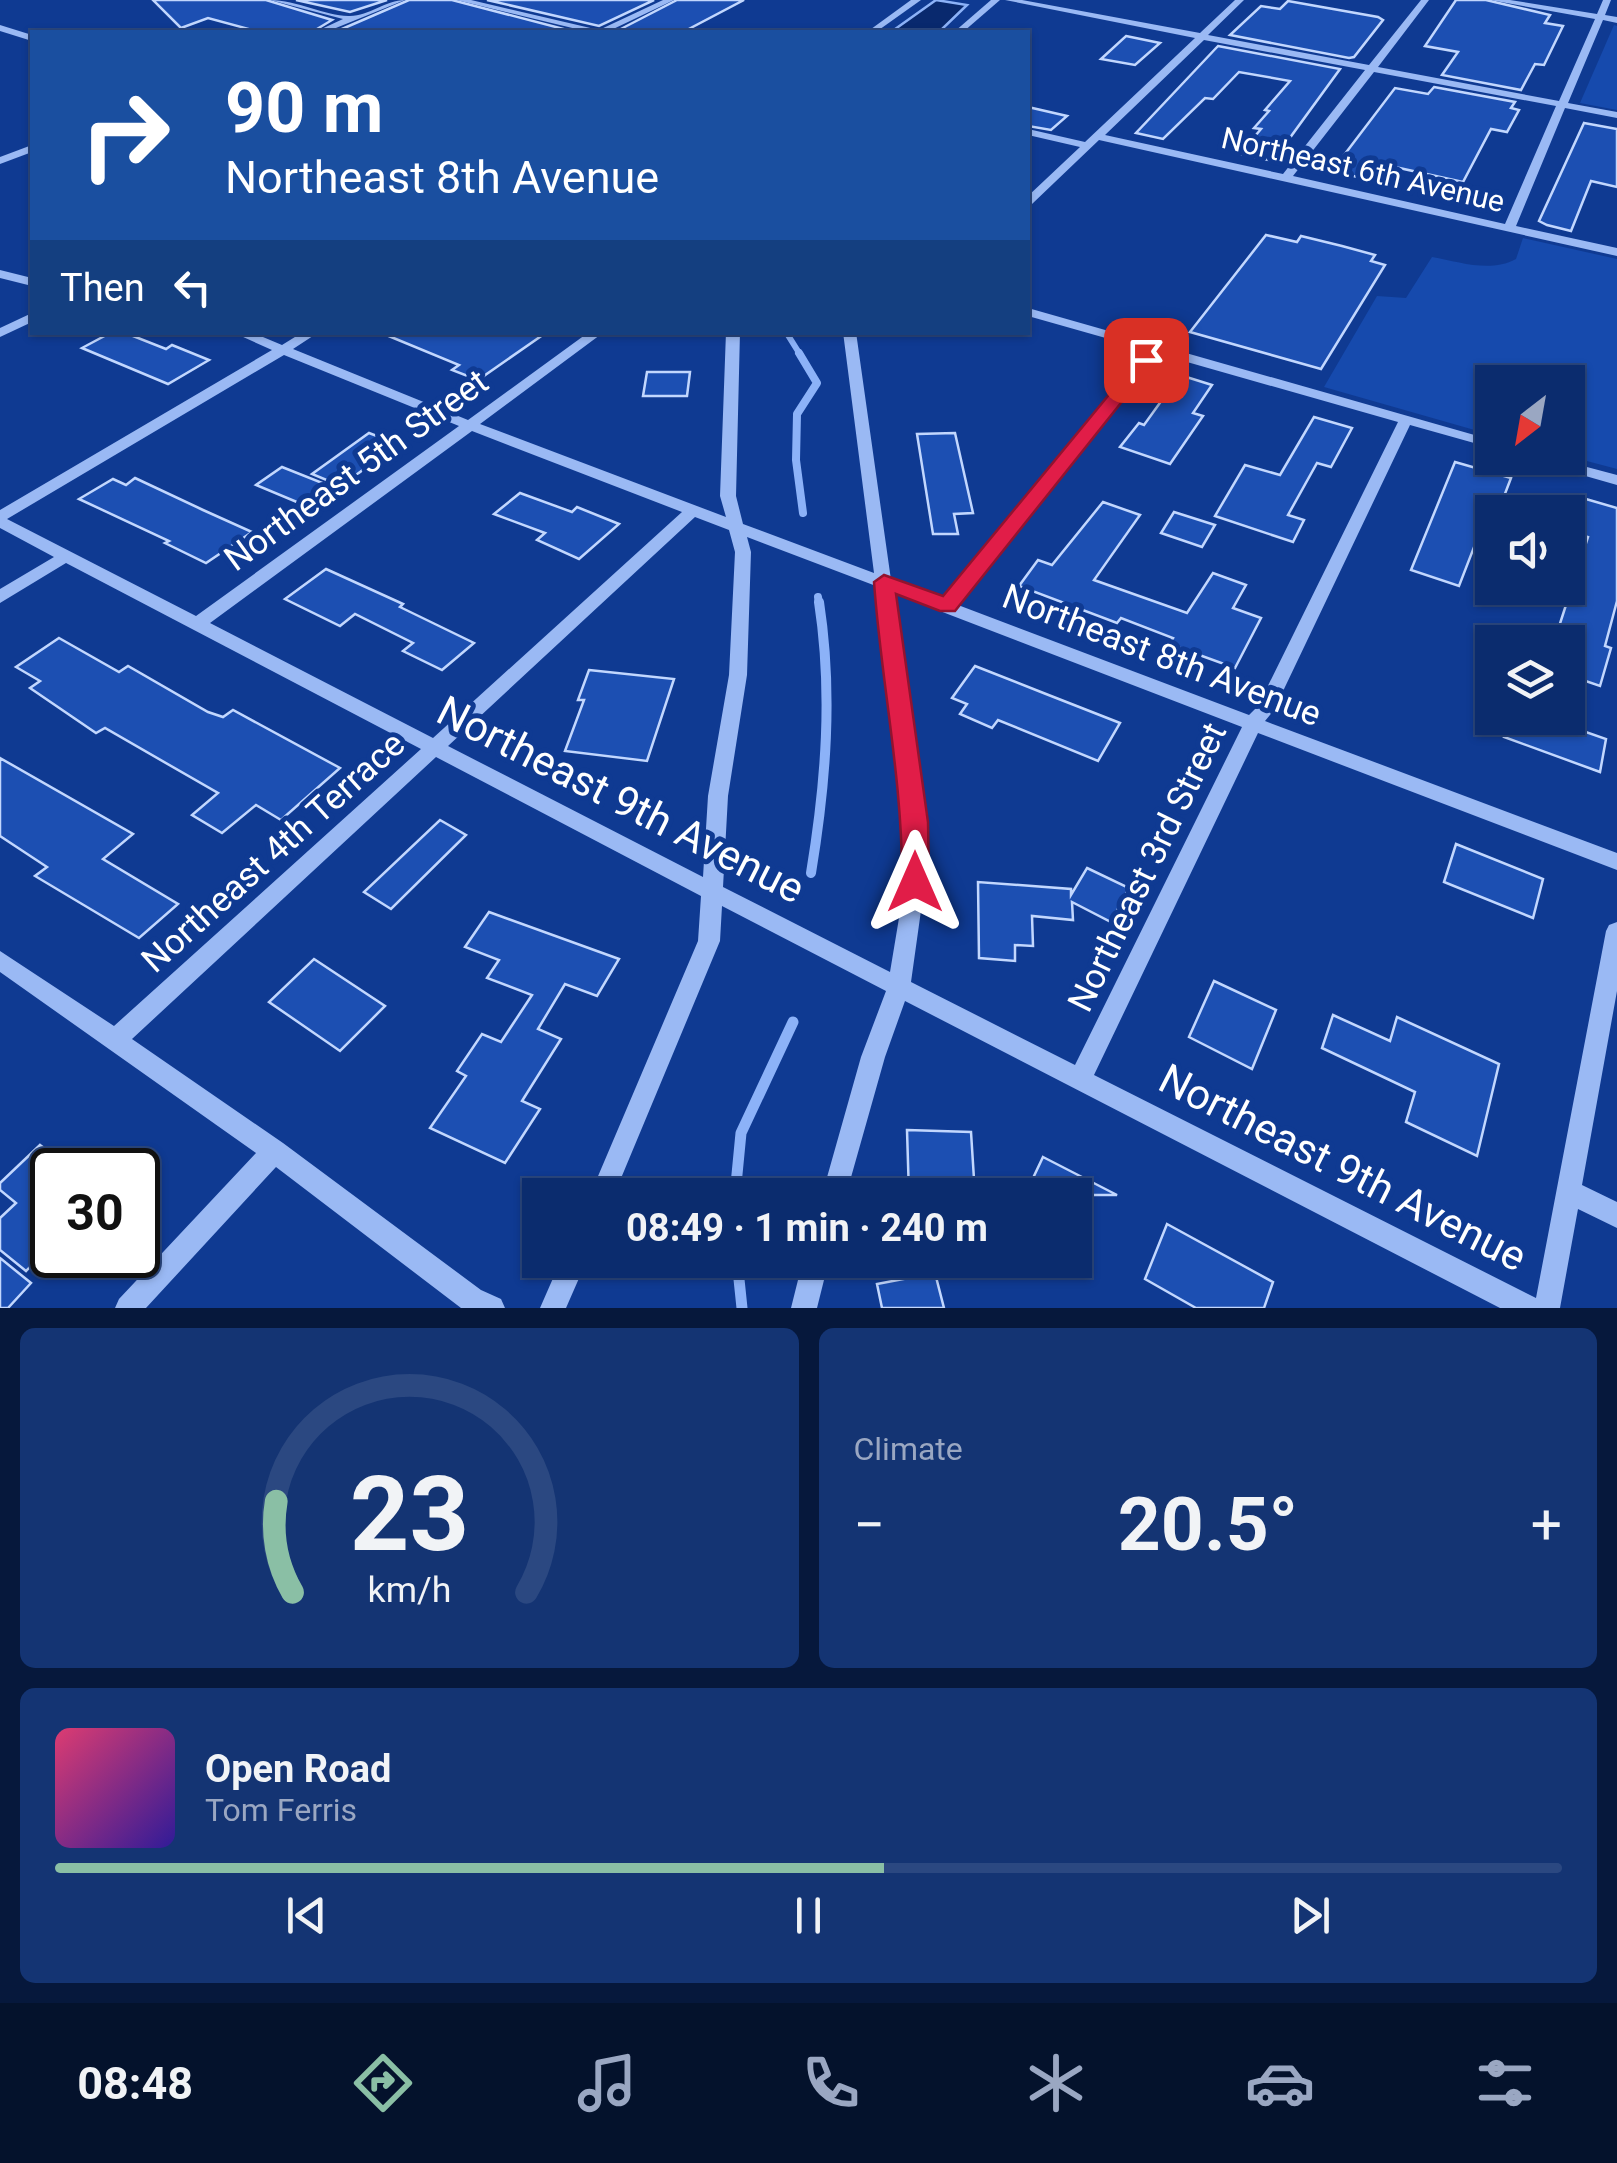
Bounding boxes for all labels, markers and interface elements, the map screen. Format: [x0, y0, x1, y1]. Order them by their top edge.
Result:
text: 90 m [225, 67, 383, 149]
icon: right [60, 70, 190, 200]
street label: Northeast 6th Avenue [1218, 120, 1508, 219]
text: Northeast 8th Avenue [225, 151, 659, 204]
icon: left [165, 260, 220, 315]
text: Then [60, 266, 145, 310]
pin [1104, 318, 1189, 403]
icon: arrive [1119, 333, 1174, 388]
street label: Northeast 5th Street [217, 361, 496, 580]
north arrow [1475, 365, 1585, 475]
map controls [1475, 365, 1585, 735]
button: sound [1475, 495, 1585, 605]
street label: Northeast 8th Avenue [997, 576, 1327, 735]
button: layers [1475, 625, 1585, 735]
street label: Northeast 9th Avenue [429, 686, 812, 913]
street label: Northeast 3rd Street [1060, 716, 1235, 1018]
street label: Northeast 4th Terrace [134, 724, 413, 981]
position arrow [863, 830, 967, 934]
street label: Northeast 9th Avenue [1151, 1054, 1534, 1281]
speed limit sign: 30 [30, 1148, 160, 1278]
text: 08:49 · 1 min · 240 m [626, 1206, 988, 1250]
text: Climate [854, 1430, 963, 1468]
text: 23 [350, 1454, 469, 1575]
text: 20.5° [1118, 1480, 1298, 1568]
text: − [854, 1493, 885, 1557]
text: + [1531, 1493, 1562, 1557]
text: km/h [367, 1569, 451, 1611]
text: Open Road [205, 1747, 391, 1791]
text: Tom Ferris [205, 1791, 357, 1829]
icon: previous [279, 1888, 334, 1943]
icon: pause [781, 1888, 836, 1943]
icon: next [1283, 1888, 1338, 1943]
icon: directions [348, 2048, 418, 2118]
icon: music [572, 2048, 642, 2118]
icon: phone [796, 2048, 866, 2118]
icon: climate [1021, 2048, 1091, 2118]
icon: car [1245, 2048, 1315, 2118]
icon: filters [1470, 2048, 1540, 2118]
text: 08:48 [77, 2057, 193, 2110]

